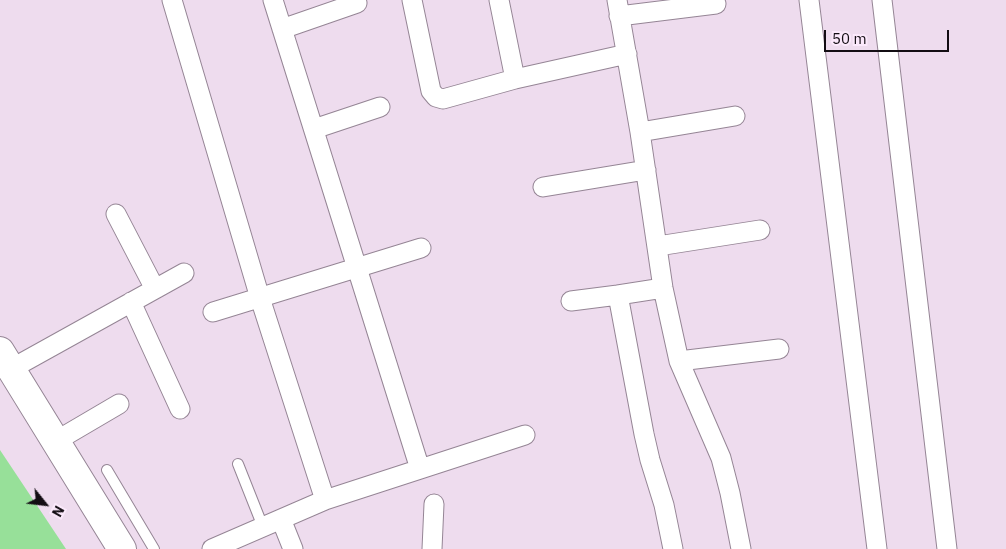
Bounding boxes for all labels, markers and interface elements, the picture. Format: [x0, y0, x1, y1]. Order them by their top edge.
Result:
scale bar [826, 20, 951, 52]
text: 50 m [832, 29, 867, 48]
north arrow [20, 479, 70, 529]
text: N [48, 502, 68, 520]

